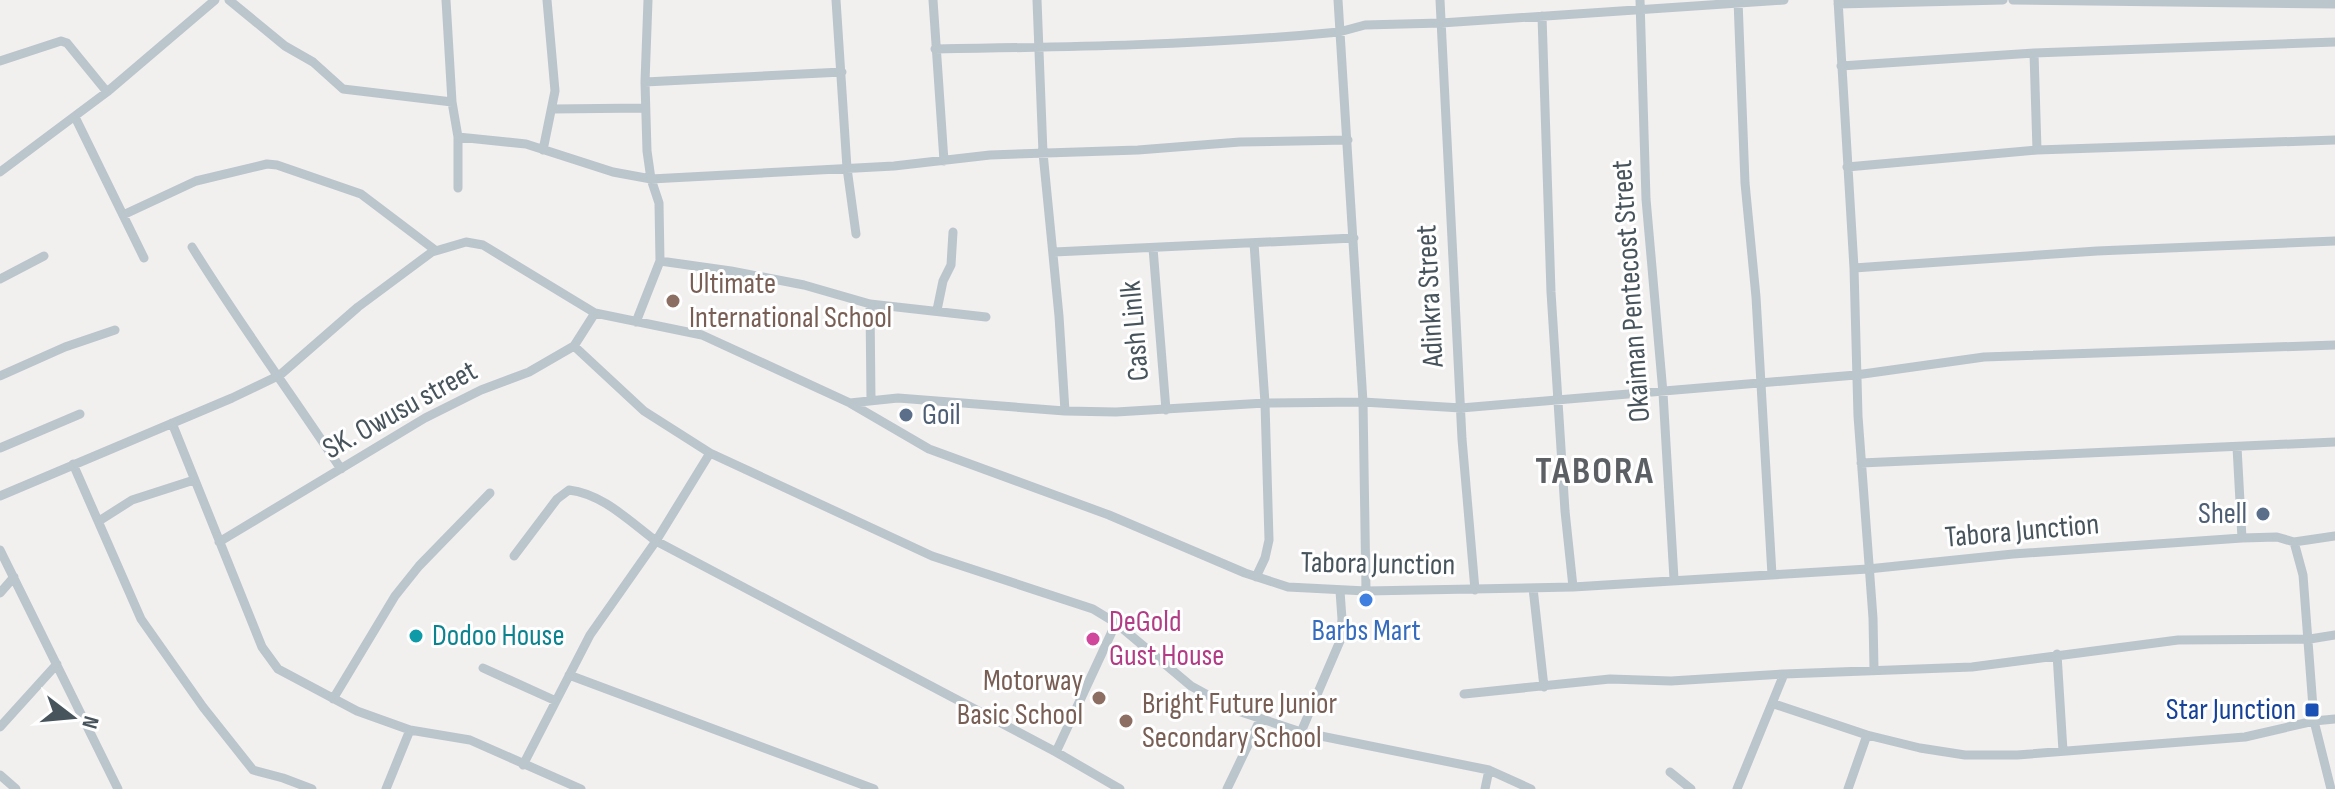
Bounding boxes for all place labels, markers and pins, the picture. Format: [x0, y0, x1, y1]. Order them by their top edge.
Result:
place label: Ultimate International School [689, 266, 892, 336]
marker: Ultimate International School [664, 292, 682, 310]
place label: Goil [922, 397, 961, 433]
marker: Goil [897, 406, 915, 424]
place label: Shell [2198, 496, 2247, 532]
marker: Shell [2254, 505, 2272, 523]
marker: Barbs Mart [1357, 591, 1375, 609]
place label: DeGold Gust House [1109, 604, 1224, 674]
place label: Barbs Mart [1311, 613, 1421, 649]
place label: Dodoo House [432, 618, 564, 654]
marker: Dodoo House [407, 627, 425, 645]
marker: DeGold Gust House [1084, 630, 1102, 648]
place label: Motorway Basic School [957, 663, 1083, 733]
place label: Bright Future Junior Secondary School [1142, 686, 1338, 756]
marker: Motorway Basic School [1090, 689, 1108, 707]
place label: Star Junction [2166, 692, 2296, 728]
marker: Star Junction [2303, 701, 2321, 719]
marker: Bright Future Junior Secondary School [1117, 712, 1135, 730]

